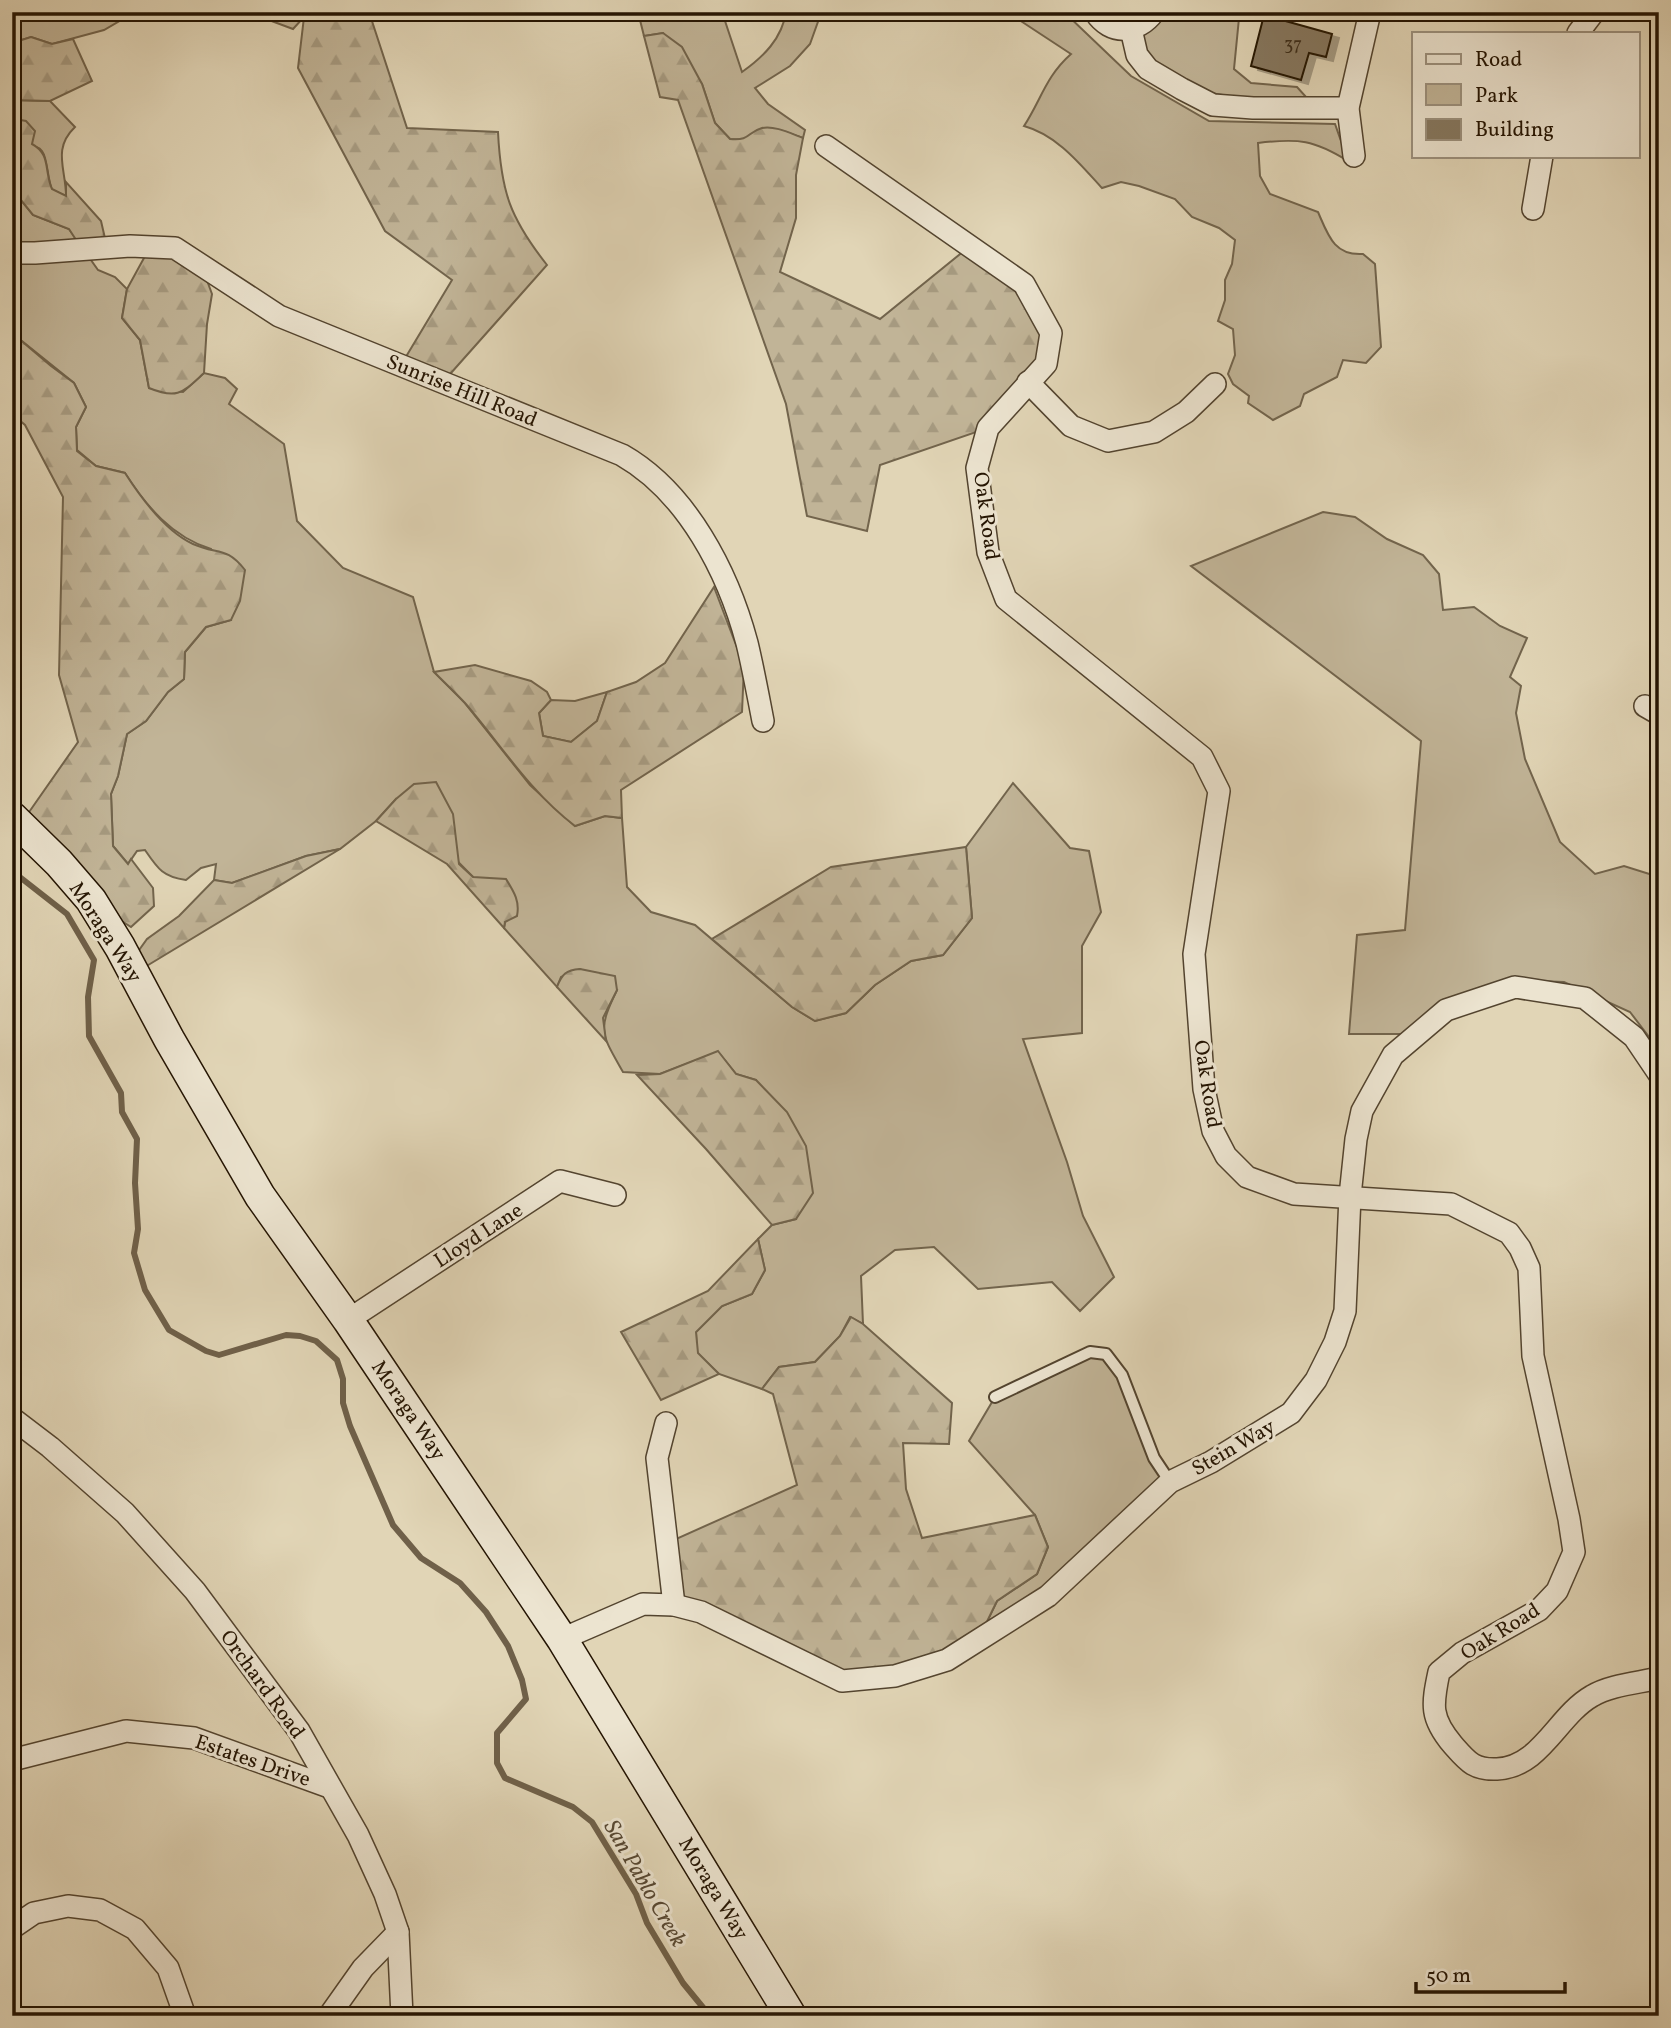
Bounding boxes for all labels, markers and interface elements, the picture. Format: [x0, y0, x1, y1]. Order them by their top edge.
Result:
legend [1412, 32, 1640, 158]
house number: 37 [1284, 33, 1302, 58]
text: Road [1475, 46, 1522, 75]
text: Park [1475, 82, 1518, 111]
text: Building [1475, 116, 1554, 145]
street label: Sunrise Hill Road [382, 348, 541, 435]
street label: Oak Road [965, 470, 1006, 562]
street label: Moraga Way [61, 877, 149, 990]
street label: Oak Road [1185, 1038, 1228, 1130]
street label: Lloyd Lane [429, 1197, 529, 1276]
street label: Moraga Way [364, 1355, 452, 1467]
street label: Stein Way [1187, 1412, 1281, 1484]
street label: Oak Road [1455, 1596, 1546, 1668]
street label: Orchard Road [212, 1624, 311, 1745]
street label: Estates Drive [191, 1728, 314, 1795]
water label: San Pablo Creek [595, 1815, 694, 1954]
street label: Moraga Way [671, 1832, 755, 1946]
scale bar [1416, 1951, 1564, 1995]
text: 50 m [1426, 1962, 1471, 1991]

